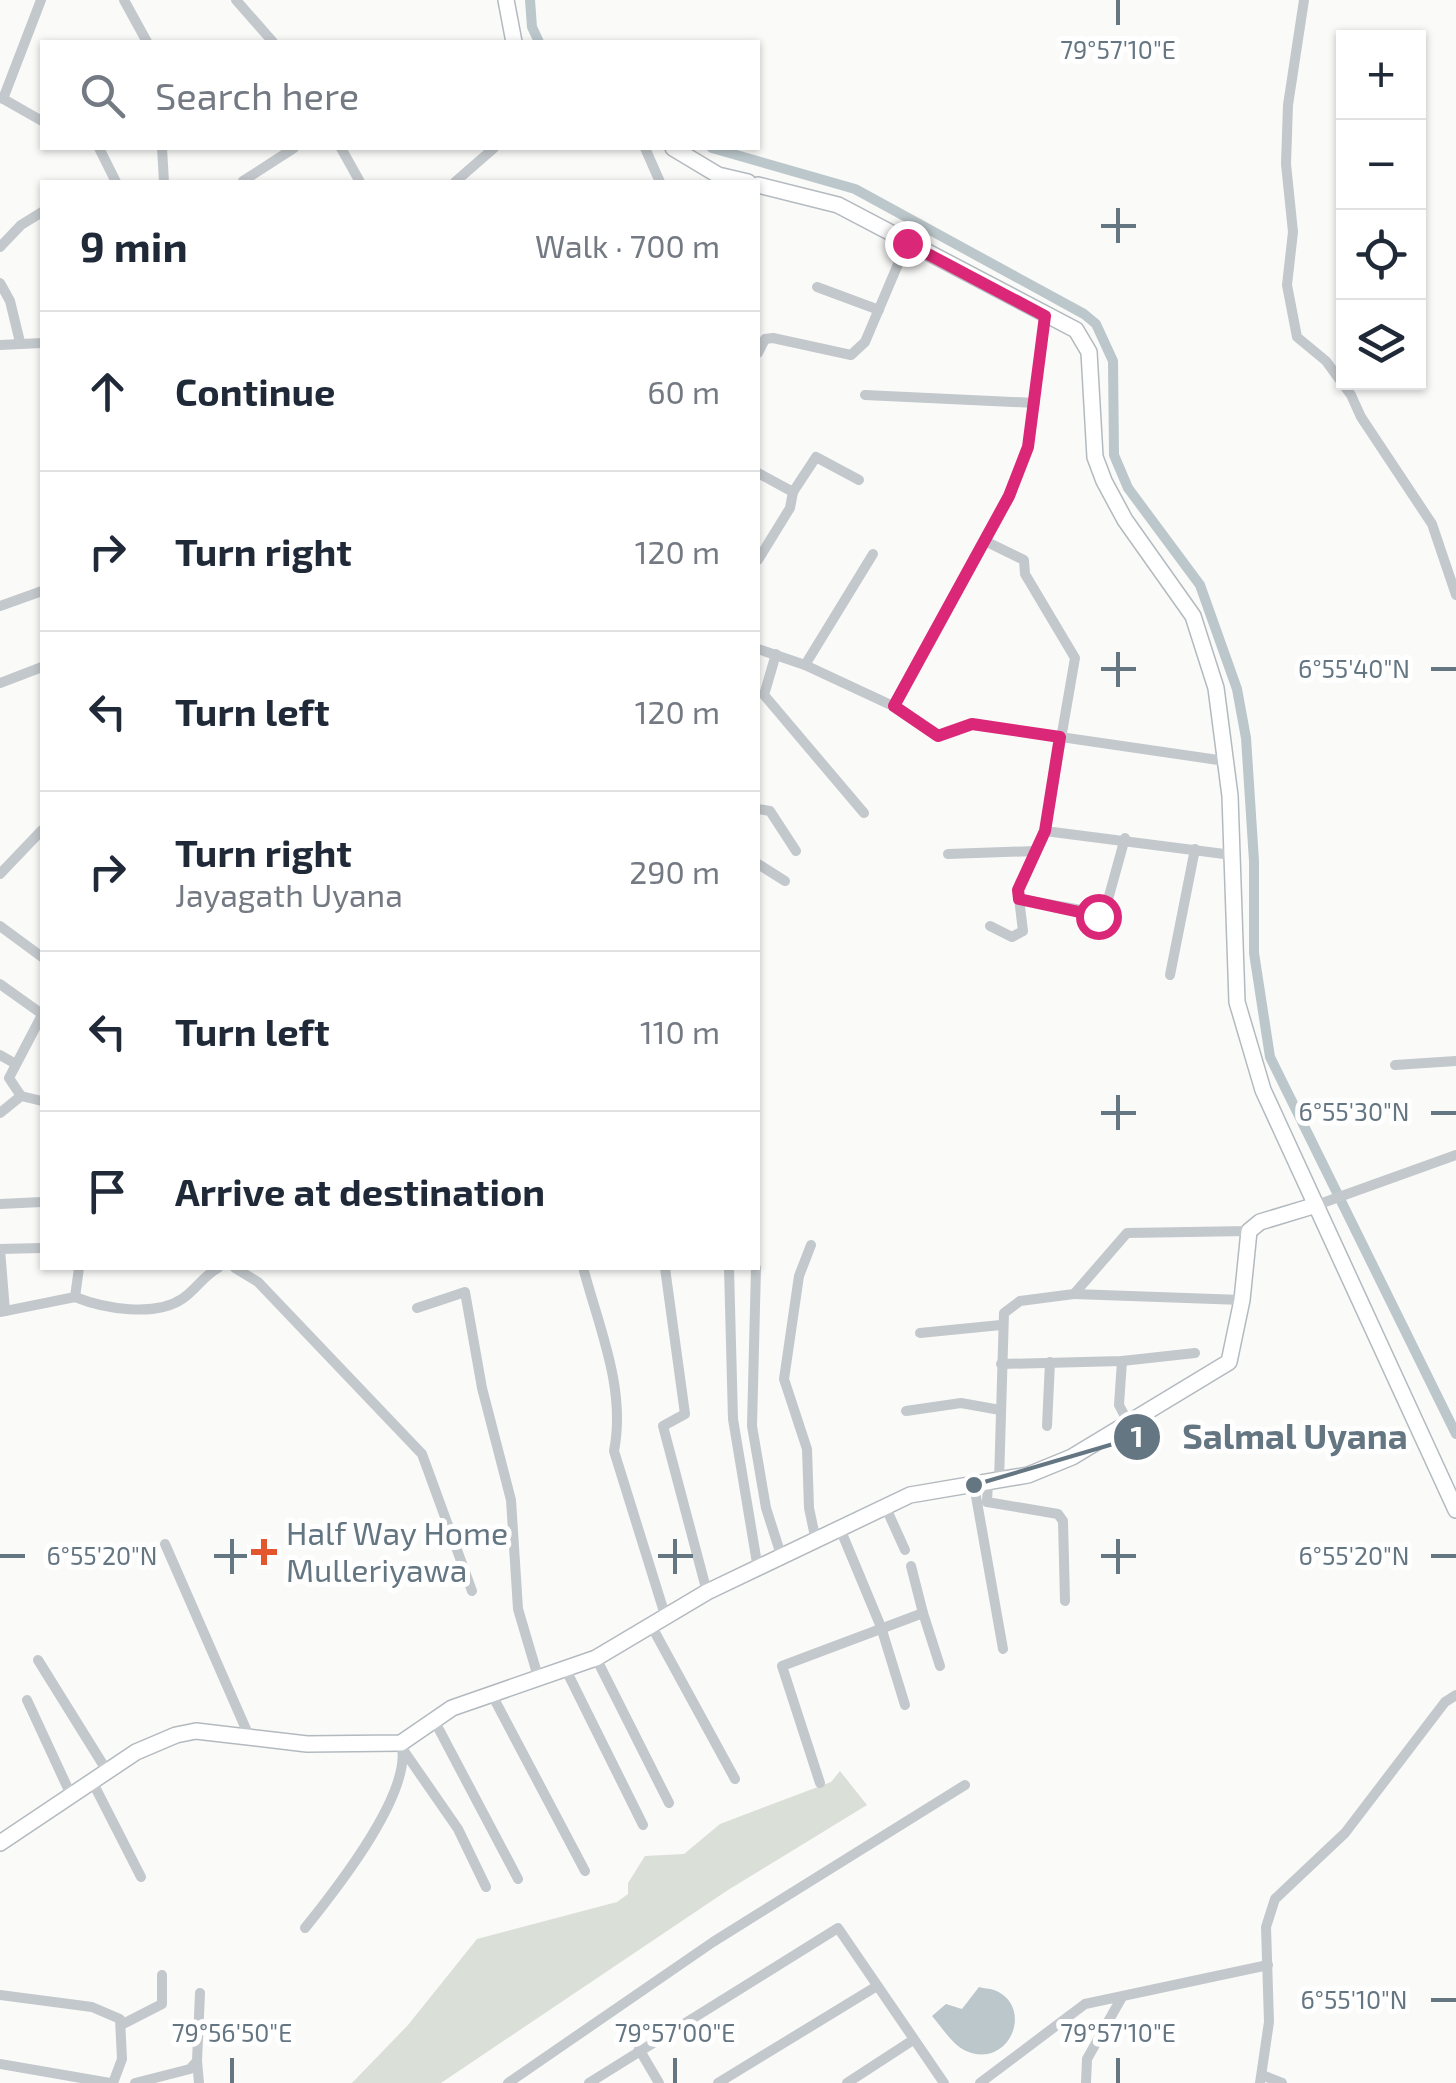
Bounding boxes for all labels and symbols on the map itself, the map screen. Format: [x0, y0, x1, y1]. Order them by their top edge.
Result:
text: 79°57'10"E [1060, 34, 1176, 64]
route end [885, 221, 931, 267]
text: 6°55'40"N [1298, 653, 1410, 683]
route start [1076, 894, 1122, 940]
text: 6°55'30"N [1299, 1096, 1409, 1126]
callout: Salmal Uyana [1112, 1404, 1428, 1469]
text: Salmal Uyana [1182, 1414, 1408, 1457]
text: 1 [1131, 1417, 1143, 1453]
place label: Half Way Home Mulleriyawa [286, 1513, 508, 1588]
marker: Half Way Home Mulleriyawa [251, 1539, 277, 1565]
text: 6°55'20"N [47, 1540, 157, 1570]
text: 6°55'20"N [1299, 1540, 1409, 1570]
text: 6°55'10"N [1301, 1984, 1407, 2014]
text: 79°56'50"E [172, 2017, 292, 2047]
text: 79°57'00"E [615, 2017, 735, 2047]
text: 79°57'10"E [1060, 2017, 1176, 2047]

